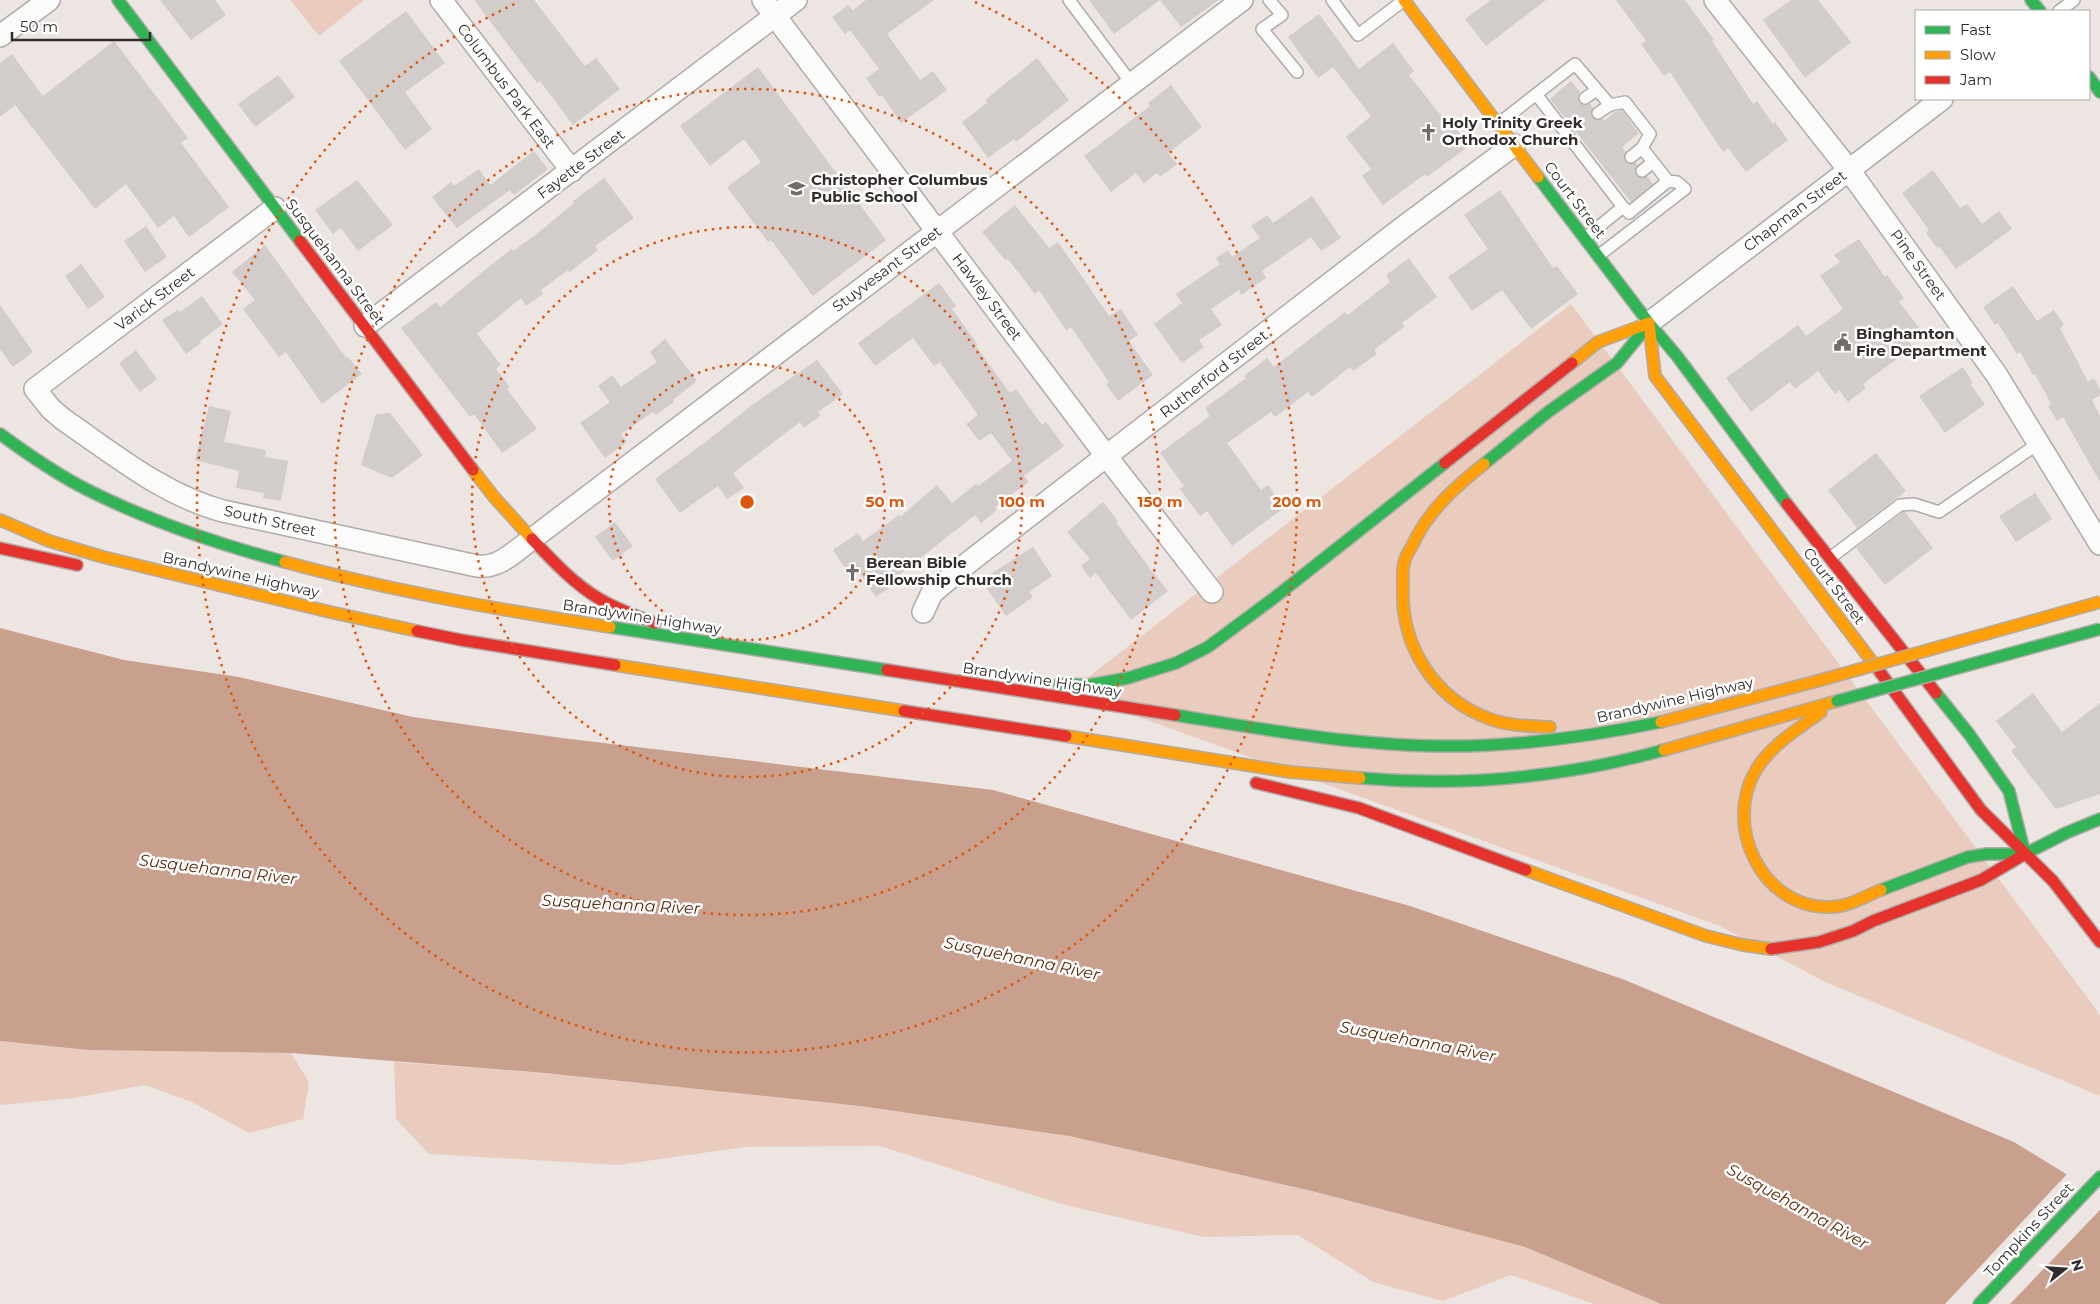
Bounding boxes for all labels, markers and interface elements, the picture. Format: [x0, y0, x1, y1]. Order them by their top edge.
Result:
scale bar [12, 10, 150, 42]
legend [1915, 10, 2090, 100]
text: 50 m [20, 17, 58, 36]
street label: Columbus Park East [453, 19, 560, 152]
text: Fast [1960, 20, 1991, 39]
text: Slow [1960, 45, 1996, 64]
text: Jam [1959, 70, 1992, 89]
place label: Holy Trinity Greek Orthodox Church [1442, 113, 1583, 149]
church icon: Holy Trinity Greek Orthodox Church [1418, 122, 1438, 142]
street label: Fayette Street [533, 124, 628, 203]
street label: Court Street [1540, 157, 1610, 242]
street label: Chapman Street [1739, 166, 1850, 255]
place label: Christopher Columbus Public School [811, 170, 988, 206]
school or university icon: Christopher Columbus Public School [787, 179, 807, 199]
street label: Susquehanna Street [282, 195, 389, 329]
street label: Stuyvesant Street [828, 221, 945, 316]
street label: Pine Street [1886, 225, 1951, 304]
street label: Hawley Street [948, 249, 1026, 344]
street label: Varick Street [111, 262, 198, 335]
place label: Binghamton Fire Department [1856, 324, 1987, 360]
street label: Rutherford Street [1156, 326, 1272, 422]
public building icon: Binghamton Fire Department [1832, 333, 1852, 353]
text: 50 m [865, 492, 905, 511]
text: 100 m [999, 492, 1045, 511]
text: 150 m [1138, 492, 1182, 511]
text: 200 m [1272, 492, 1322, 511]
centre of rings [738, 493, 756, 511]
street label: South Street [222, 501, 318, 540]
street label: Court Street [1799, 543, 1869, 628]
street label: Brandywine Highway [161, 547, 322, 602]
place label: Berean Bible Fellowship Church [866, 553, 1012, 589]
church icon: Berean Bible Fellowship Church [842, 562, 862, 582]
street label: Brandywine Highway [561, 595, 724, 639]
street label: Brandywine Highway [961, 658, 1124, 702]
street label: Brandywine Highway [1595, 672, 1756, 727]
water label: Susquehanna River [138, 850, 298, 889]
water label: Susquehanna River [541, 891, 701, 918]
water label: Susquehanna River [942, 933, 1102, 984]
water label: Susquehanna River [1338, 1017, 1498, 1066]
water label: Susquehanna River [1724, 1160, 1872, 1253]
street label: Tompkins Street [1980, 1178, 2078, 1281]
north arrow [2040, 1244, 2090, 1294]
text: N [2067, 1257, 2088, 1273]

